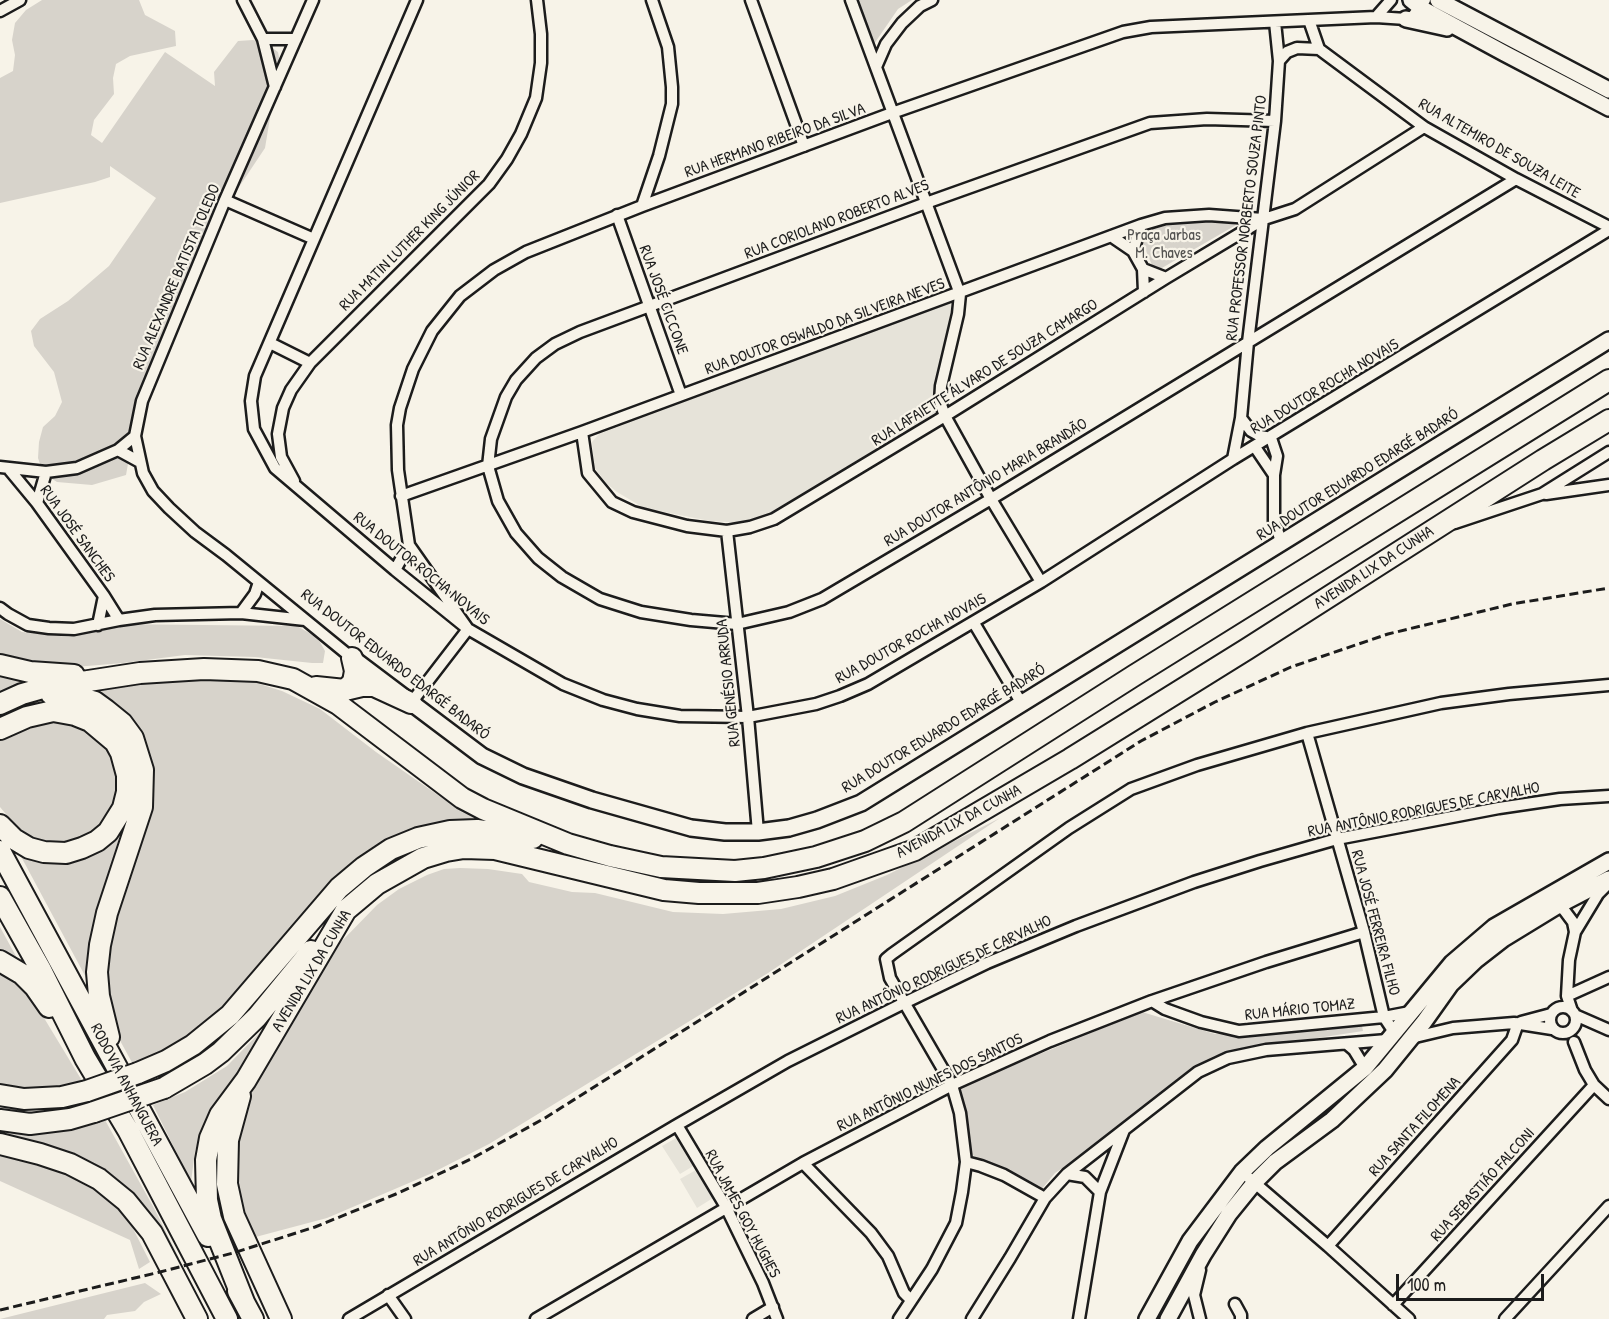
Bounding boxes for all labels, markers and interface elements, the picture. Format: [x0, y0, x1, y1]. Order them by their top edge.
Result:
street label: RUA PROFESSOR NORBERTO SOUZA PINTO [1222, 94, 1272, 342]
street label: RUA ALTEMIRO DE SOUZA LEITE [1415, 95, 1583, 203]
street label: RUA HERMANO RIBEIRO DA SILVA [682, 99, 868, 183]
street label: RUA MATIN LUTHER KING JÚNIOR [336, 167, 484, 315]
street label: RUA CORIOLANO ROBERTO ALVES [742, 176, 932, 264]
street label: RUA ALEXANDRE BATISTA TOLEDO [129, 182, 225, 372]
park label: Praça Jarbas M. Chaves [1127, 226, 1201, 264]
street label: RUA JOSÉ CICCONE [634, 243, 692, 357]
street label: RUA DOUTOR OSWALDO DA SILVEIRA NEVES [702, 275, 948, 379]
street label: RUA LAFAIETTE ÁLVARO DE SOUZA CAMARGO [868, 295, 1102, 451]
street label: RUA DOUTOR ROCHA NOVAIS [1247, 335, 1403, 439]
street label: RUA DOUTOR EDUARDO EDARGÉ BADARÓ [1253, 405, 1463, 545]
street label: RUA DOUTOR ANTÔNIO MARIA BRANDÃO [881, 415, 1091, 551]
street label: RUA JOSÉ SANCHES [35, 482, 119, 586]
street label: RUA DOUTOR ROCHA NOVAIS [349, 508, 493, 630]
street label: AVENIDA LIX DA CUNHA [1311, 522, 1437, 614]
street label: RUA DOUTOR EDUARDO EDARGÉ BADARÓ [297, 585, 493, 745]
street label: RUA DOUTOR ROCHA NOVAIS [832, 590, 990, 688]
street label: RUA GENÉSIO ARRUDA [713, 618, 745, 748]
street label: RUA DOUTOR EDUARDO EDARGÉ BADARÓ [839, 660, 1049, 798]
street label: RUA ANTÔNIO RODRIGUES DE CARVALHO [1306, 778, 1542, 842]
street label: AVENIDA LIX DA CUNHA [893, 781, 1025, 863]
street label: RUA JOSÉ FERREIRA FILHO [1346, 848, 1404, 998]
street label: AVENIDA LIX DA CUNHA [268, 907, 356, 1035]
street label: RUA ANTÔNIO RODRIGUES DE CARVALHO [833, 911, 1055, 1029]
street label: RUA MÁRIO TOMAZ [1244, 995, 1356, 1025]
street label: RODOVIA ANHANGUERA [86, 1021, 166, 1149]
street label: RUA ANTÔNIO NUNES DOS SANTOS [834, 1030, 1026, 1136]
street label: RUA SANTA FILOMENA [1365, 1073, 1465, 1181]
street label: RUA SEBASTIÃO FALCONI [1427, 1124, 1539, 1246]
street label: RUA ANTÔNIO RODRIGUES DE CARVALHO [410, 1133, 622, 1271]
street label: RUA JAMES GOY HUGHES [700, 1147, 784, 1281]
scale bar [1399, 1262, 1548, 1300]
text: 100 m [1407, 1272, 1446, 1297]

